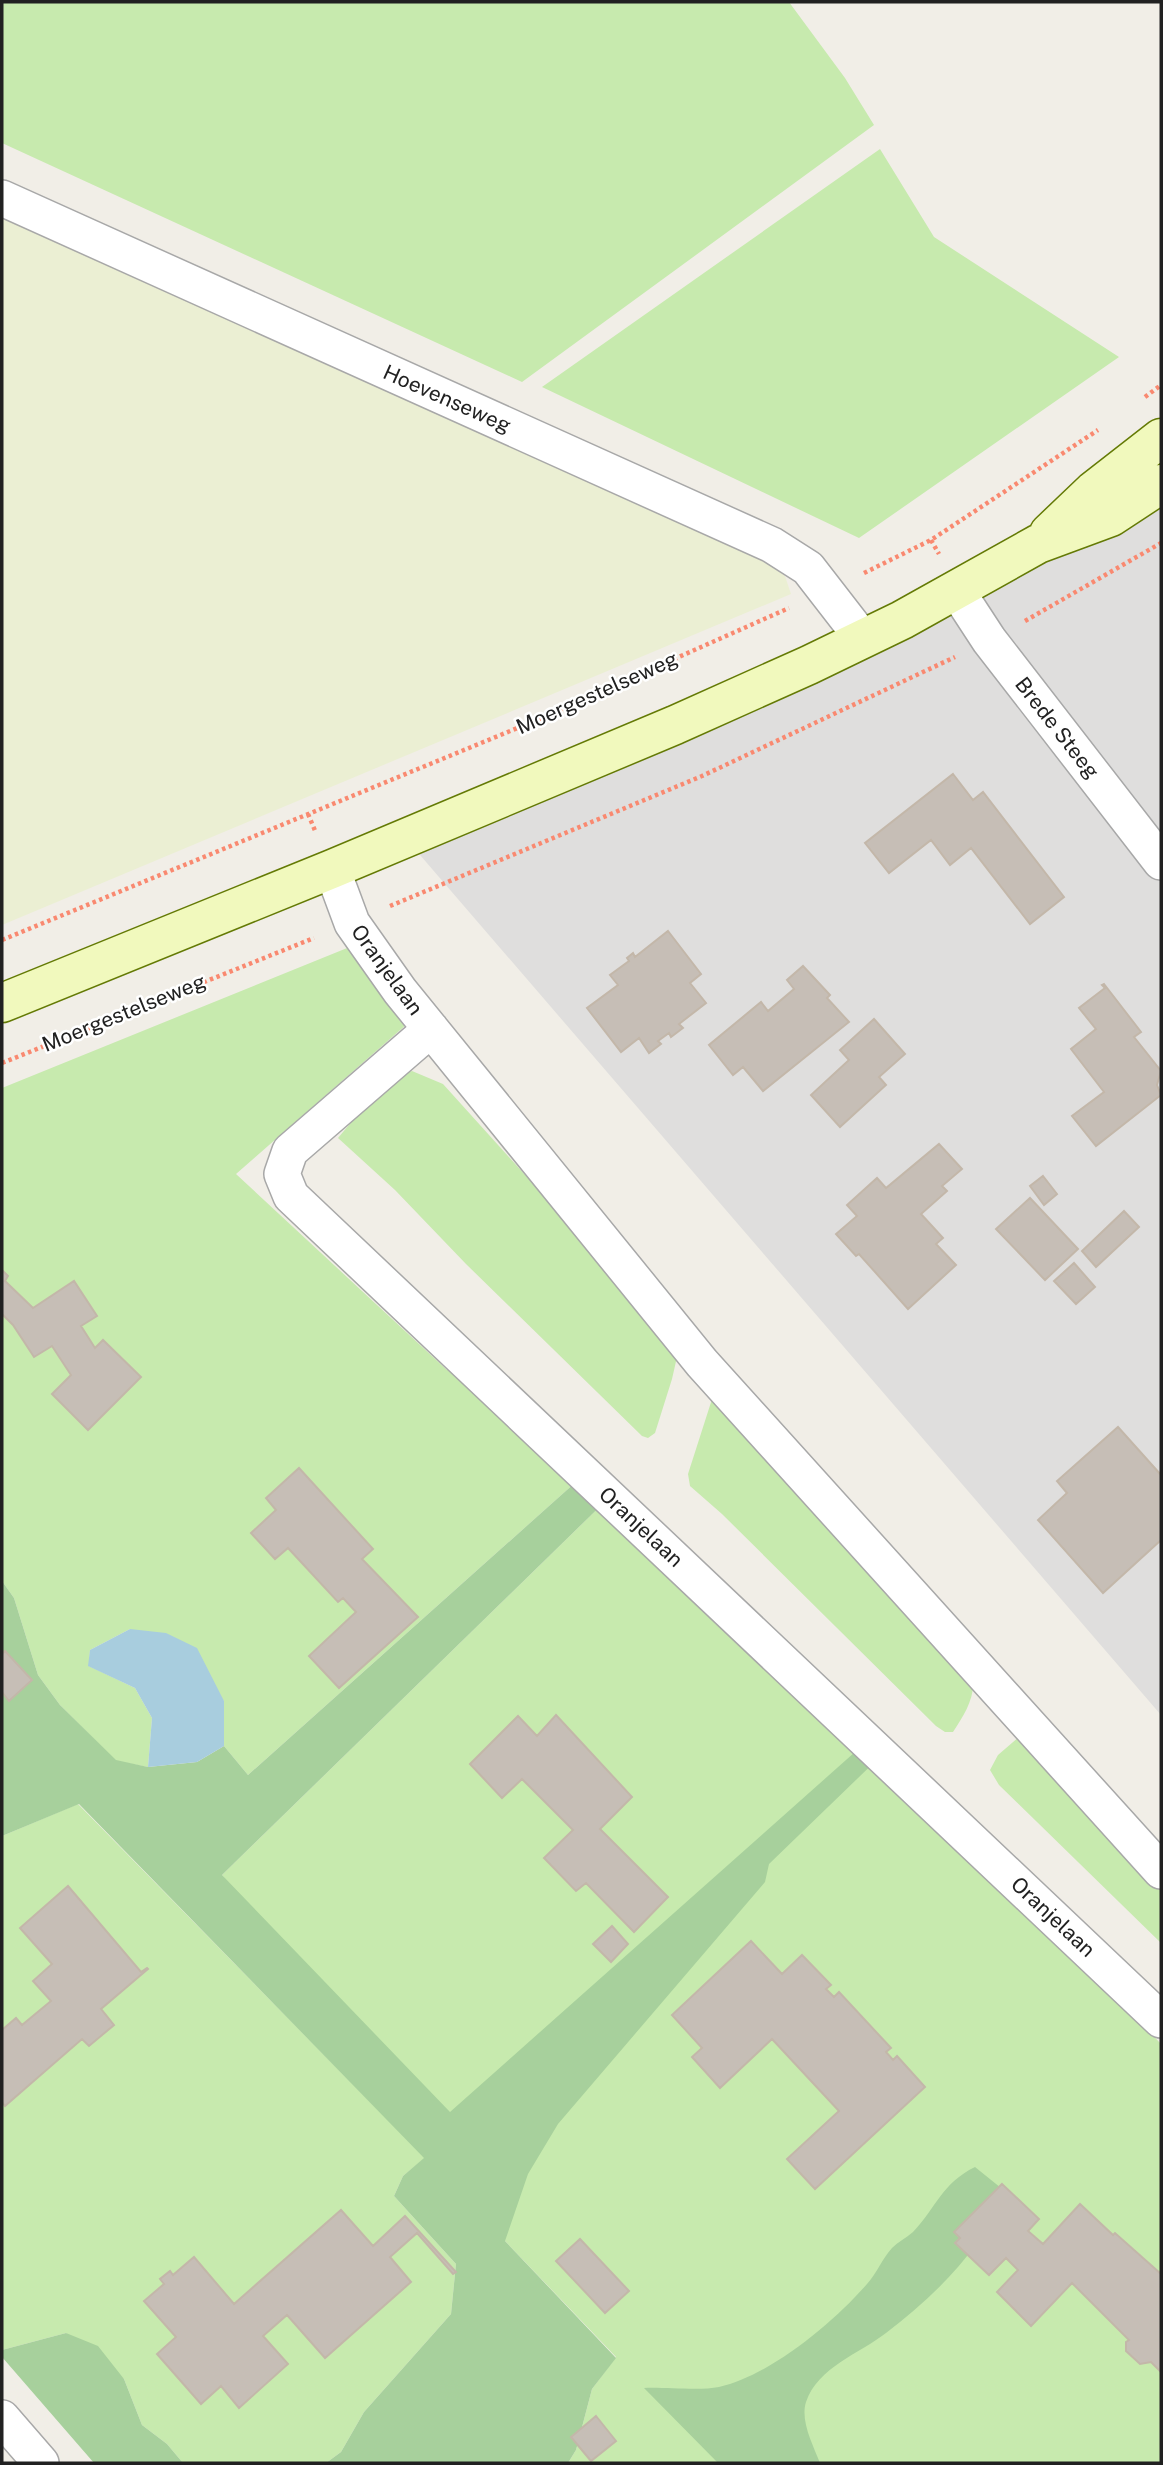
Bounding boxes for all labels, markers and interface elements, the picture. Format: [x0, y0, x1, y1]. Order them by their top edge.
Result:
street label: Hoevenseweg [379, 359, 515, 438]
street label: Moergestelseweg [512, 646, 682, 739]
street label: Brede Steeg [1010, 672, 1105, 783]
street label: Oranjelaan [346, 920, 429, 1020]
street label: Moergestelseweg [38, 968, 209, 1057]
street label: Oranjelaan [594, 1481, 689, 1572]
street label: Oranjelaan [1006, 1871, 1101, 1962]

